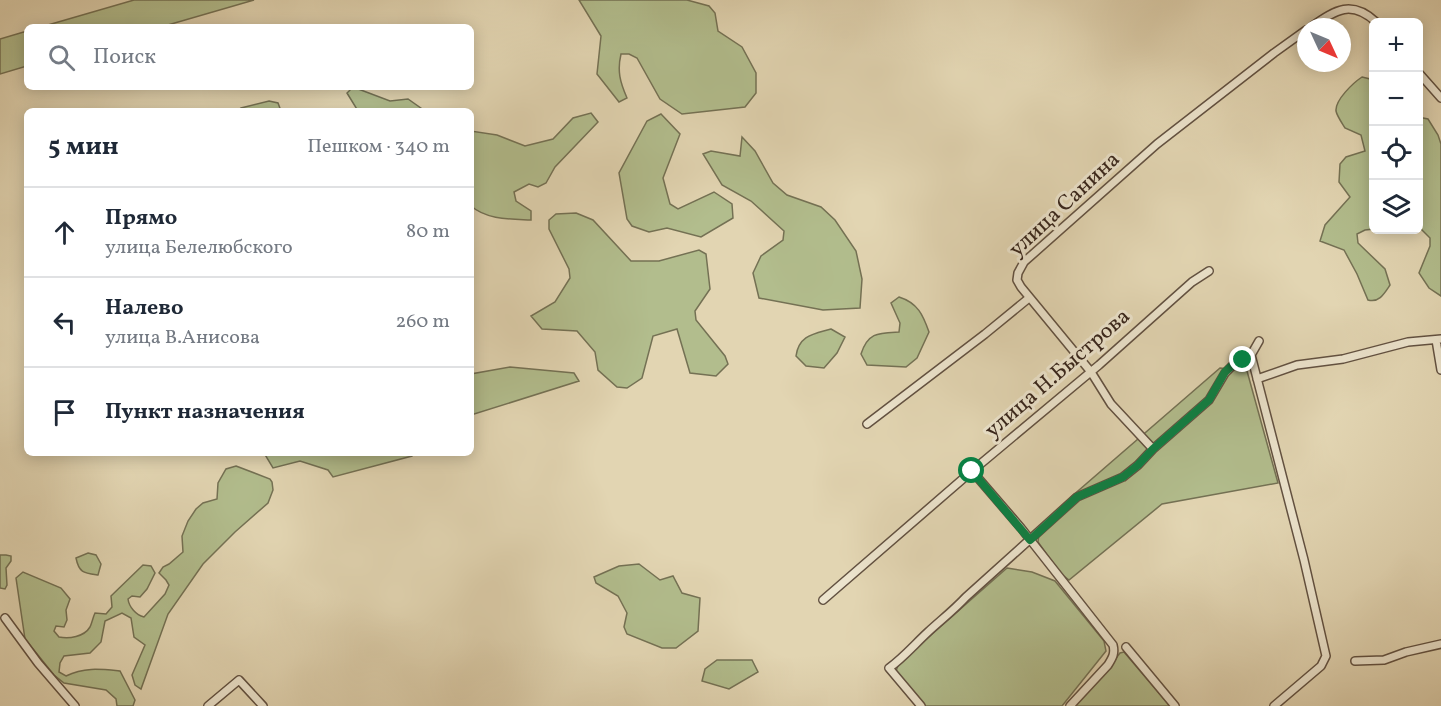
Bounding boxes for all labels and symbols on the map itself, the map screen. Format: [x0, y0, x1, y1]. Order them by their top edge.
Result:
north arrow [1297, 18, 1351, 72]
street label: улица Санина [1002, 145, 1128, 265]
street label: улица Н.Быстрова [978, 302, 1138, 446]
route end [1229, 346, 1255, 372]
route start [958, 457, 984, 483]

